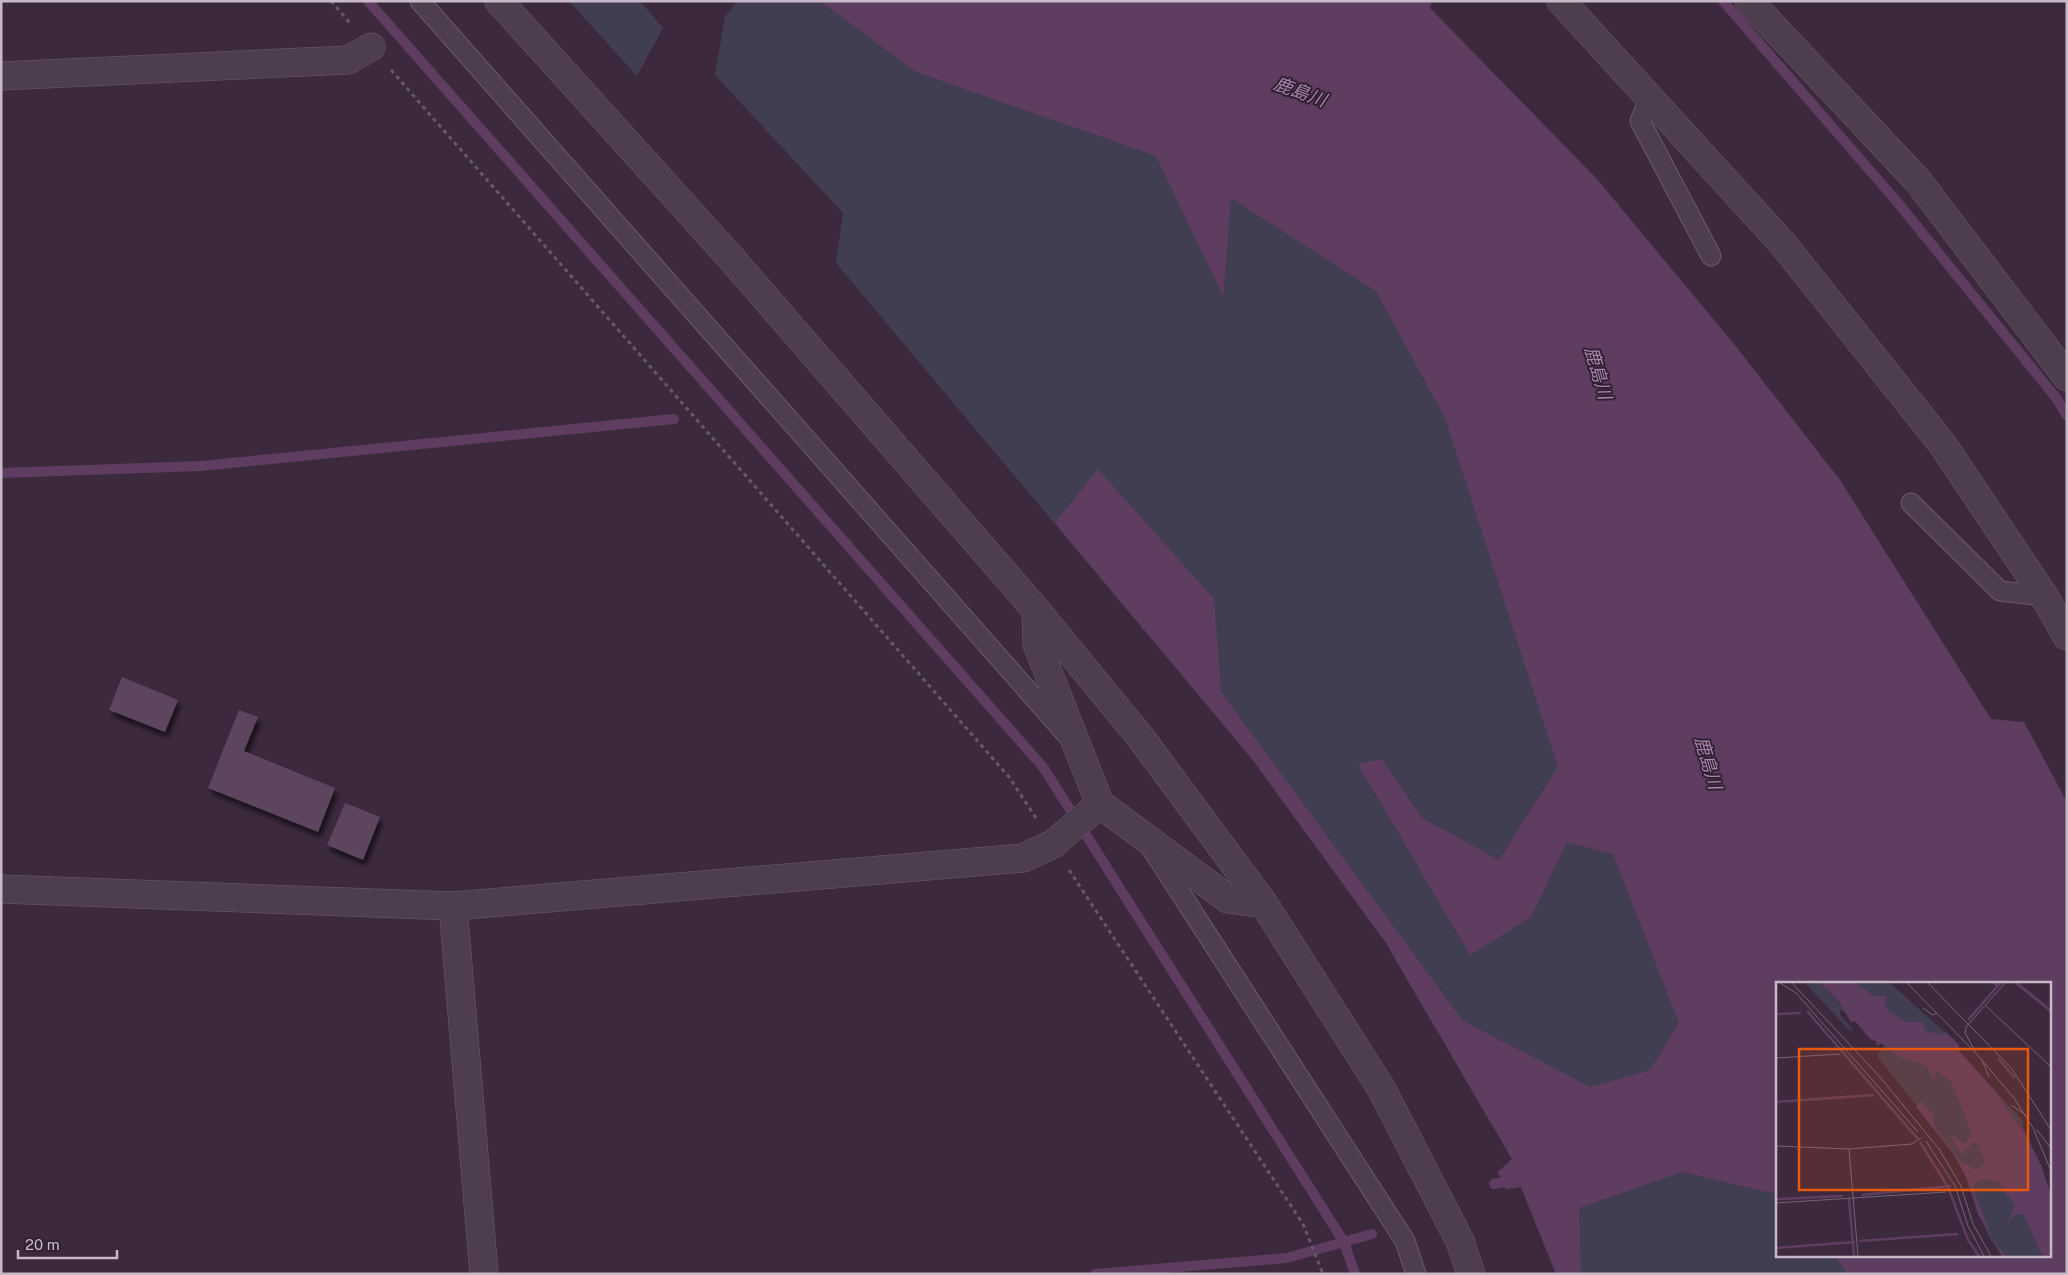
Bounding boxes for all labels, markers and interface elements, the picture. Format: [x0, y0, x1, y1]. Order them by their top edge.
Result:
water label: 鹿島川 [1271, 72, 1331, 111]
water label: 鹿島川 [1581, 344, 1617, 404]
water label: 鹿島川 [1691, 734, 1727, 794]
inset map [1776, 982, 2050, 1258]
scale bar [18, 1228, 116, 1260]
text: 20 m [25, 1236, 60, 1253]

